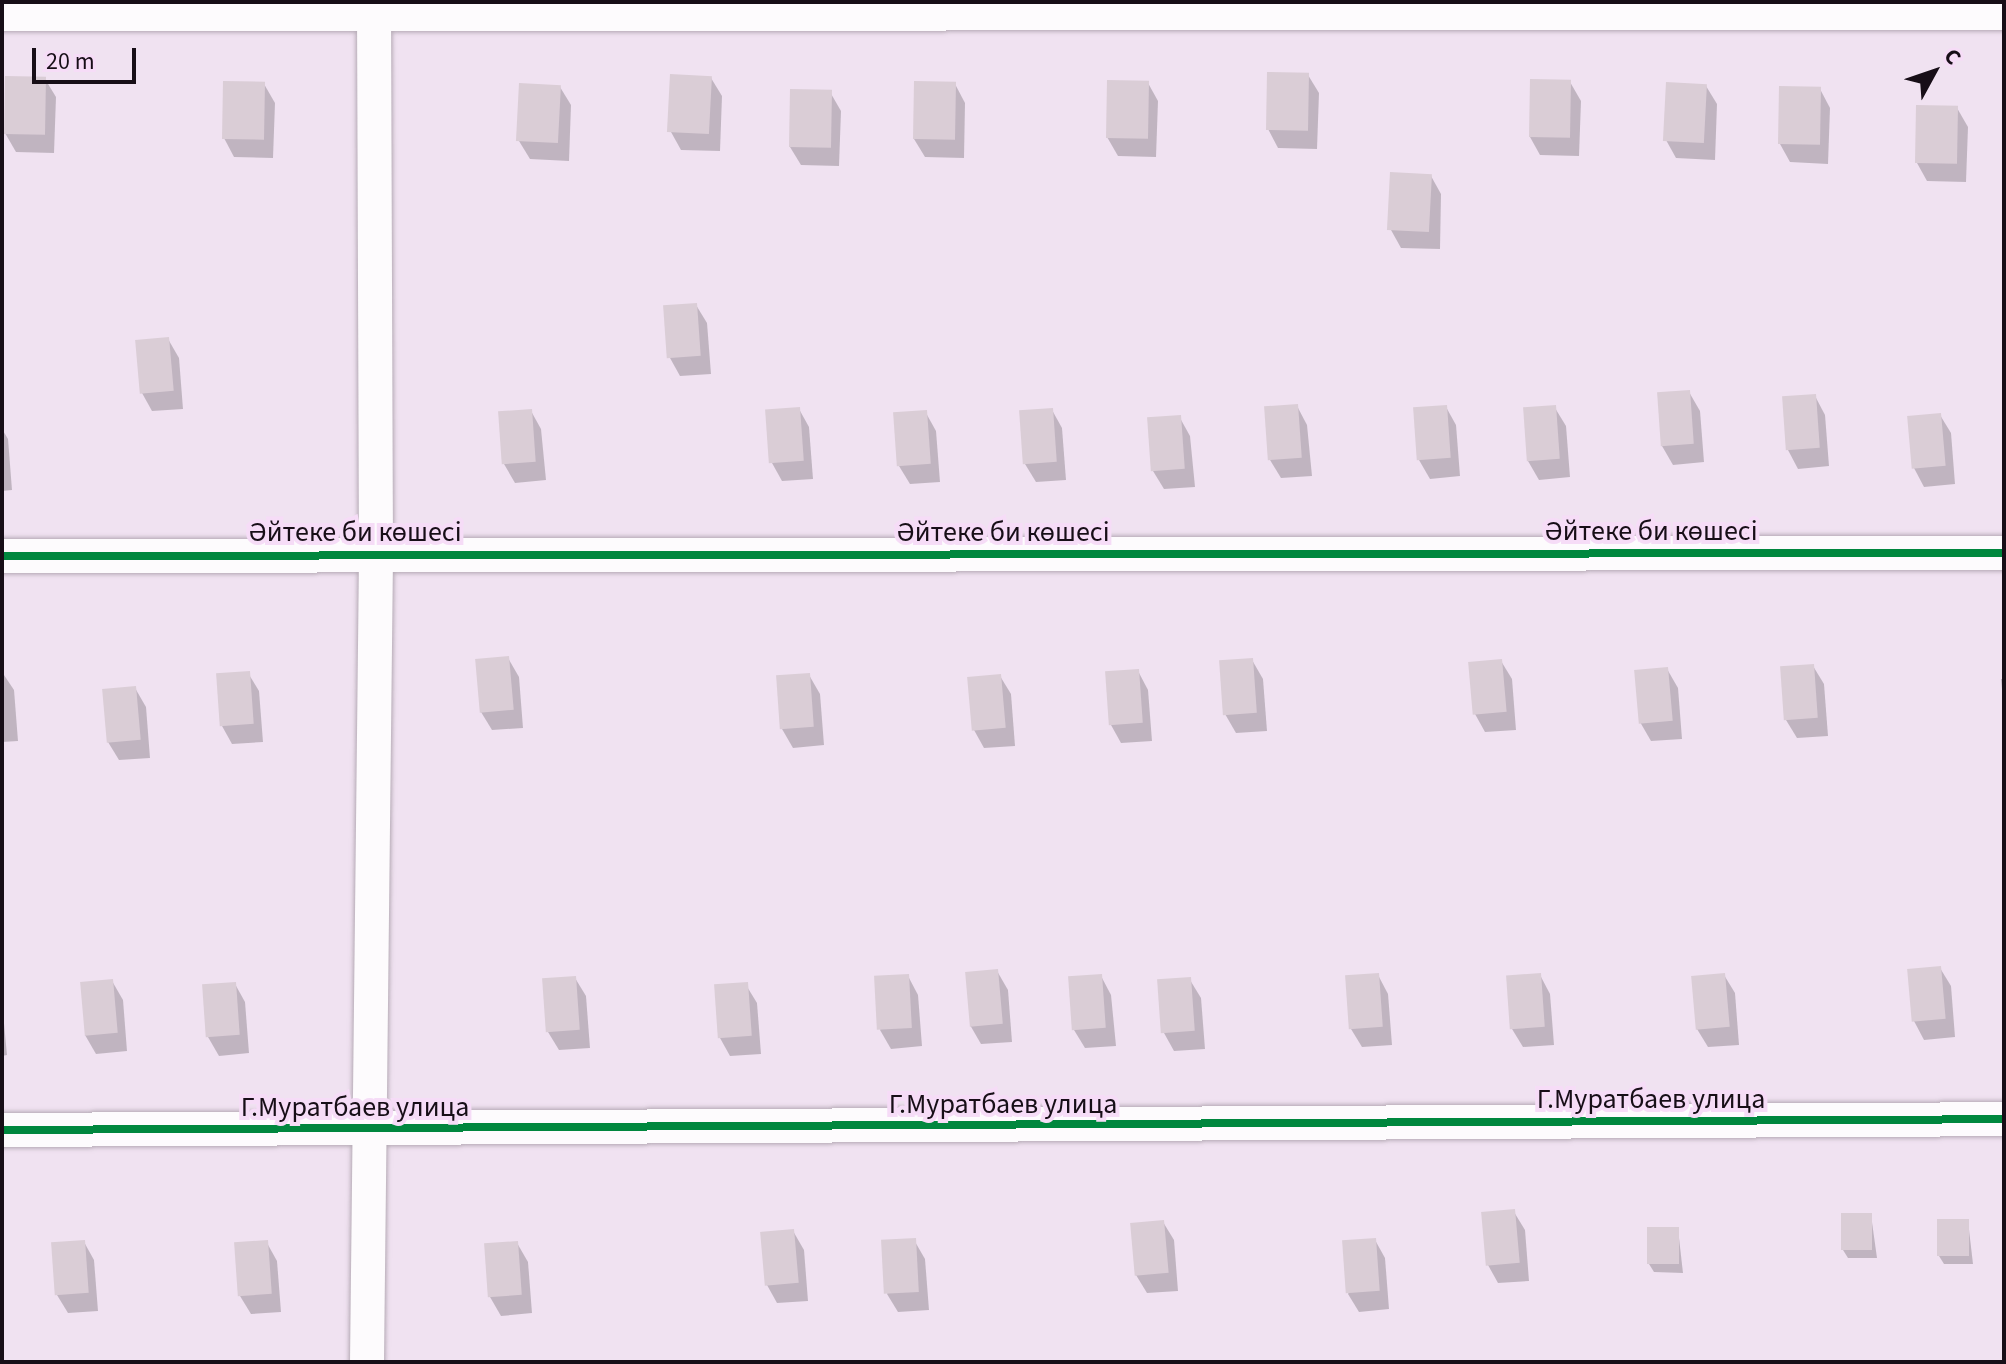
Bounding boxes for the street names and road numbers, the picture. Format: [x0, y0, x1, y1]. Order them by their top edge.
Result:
street label: Әйтеке би көшесі [1544, 514, 1758, 548]
street label: Әйтеке би көшесі [248, 515, 462, 549]
street label: Әйтеке би көшесі [896, 515, 1110, 549]
street label: Г.Муратбаев улица [1537, 1082, 1765, 1116]
street label: Г.Муратбаев улица [889, 1087, 1117, 1121]
street label: Г.Муратбаев улица [241, 1090, 469, 1124]

